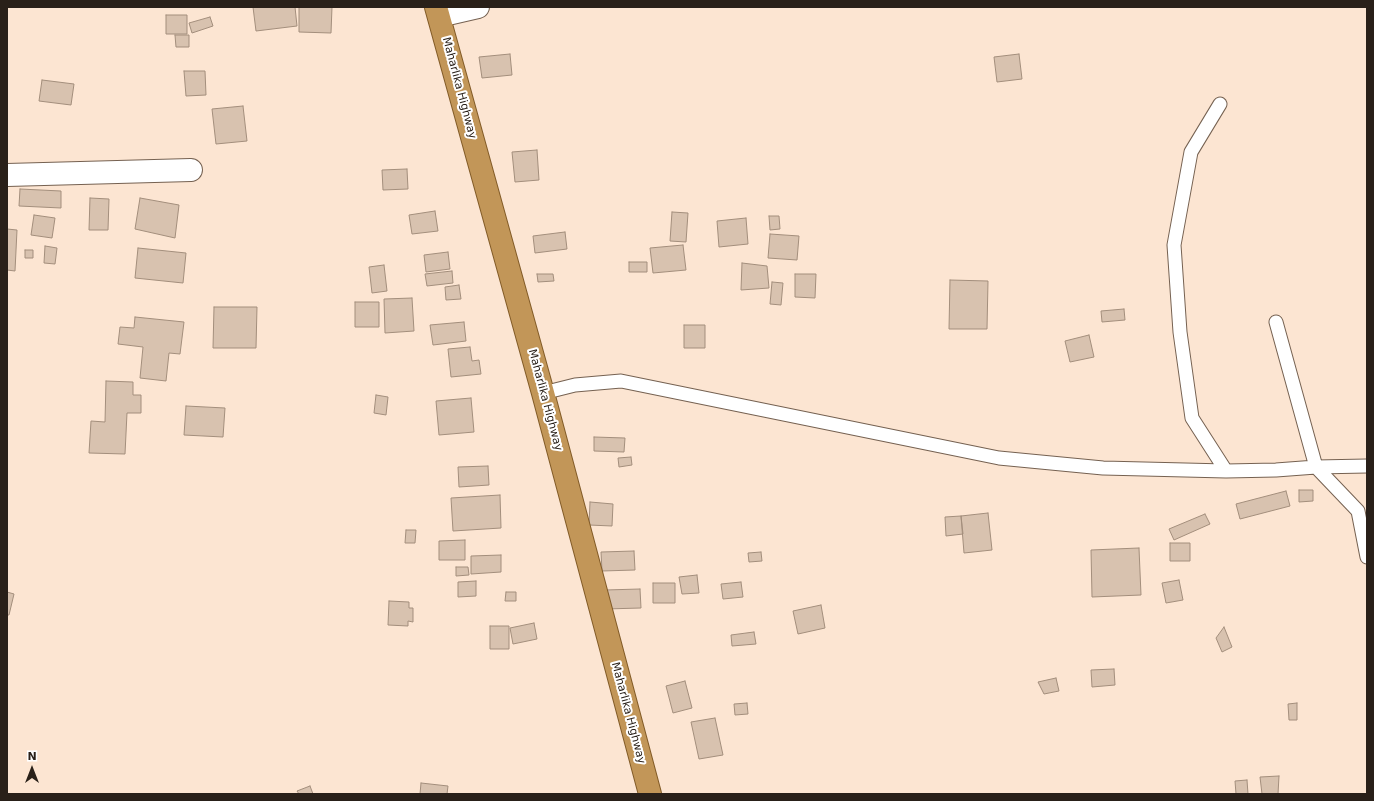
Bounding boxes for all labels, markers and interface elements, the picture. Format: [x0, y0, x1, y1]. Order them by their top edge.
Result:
street label: Maharlika Highway [439, 36, 479, 140]
street label: Maharlika Highway [525, 348, 565, 452]
street label: Maharlika Highway [608, 661, 648, 765]
north arrow [12, 749, 52, 789]
text: N [27, 750, 37, 763]

